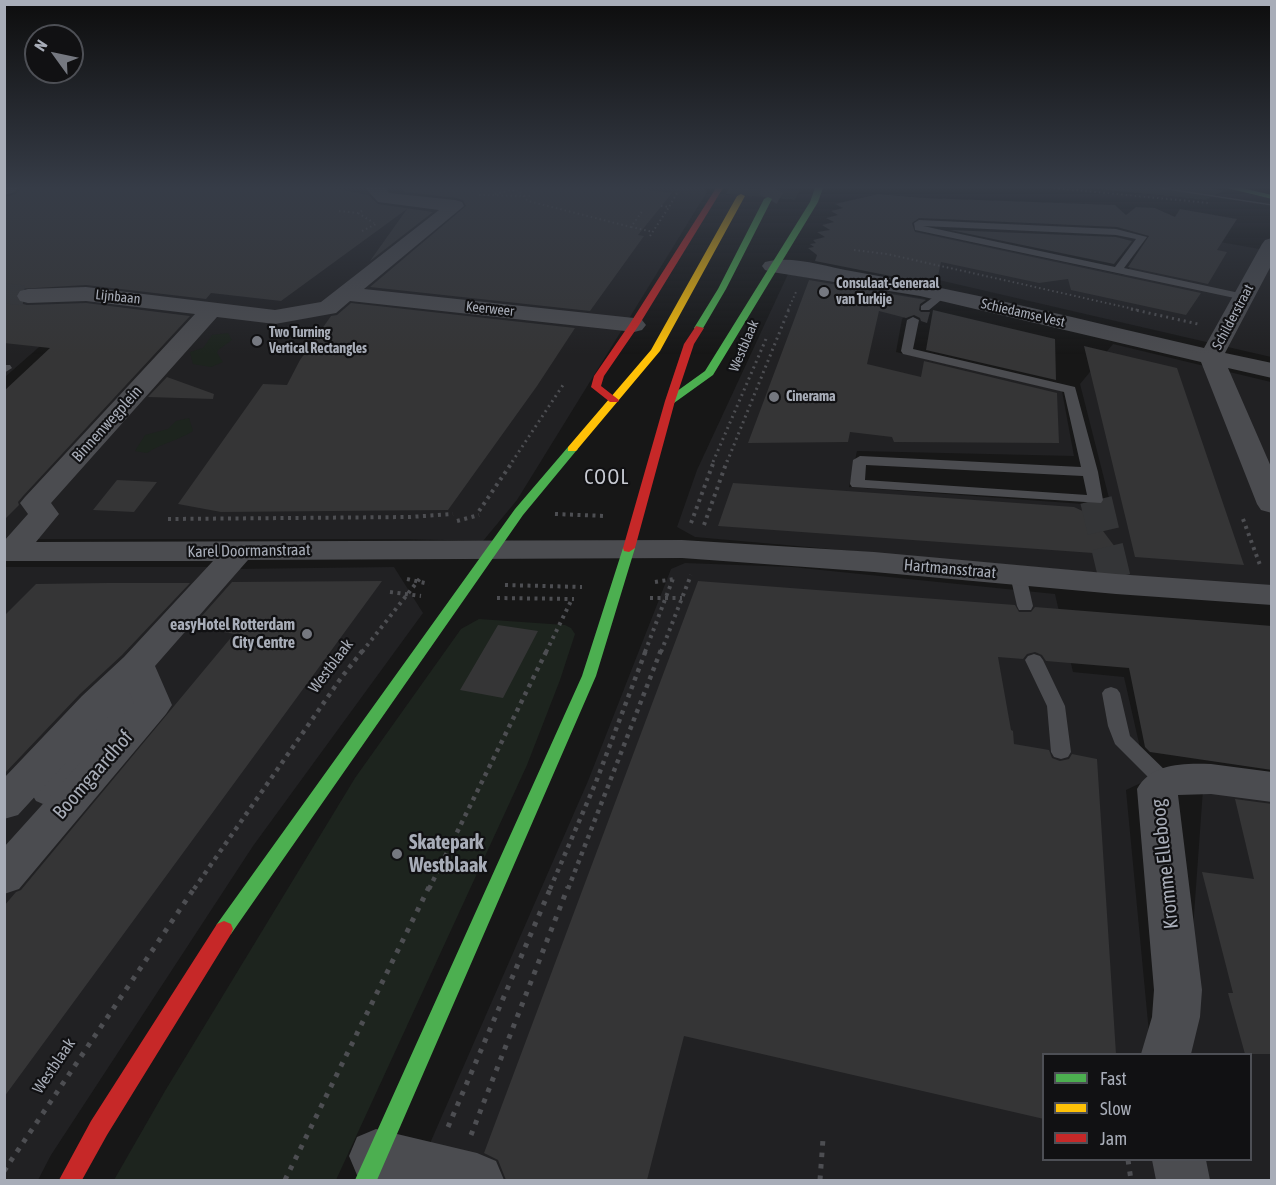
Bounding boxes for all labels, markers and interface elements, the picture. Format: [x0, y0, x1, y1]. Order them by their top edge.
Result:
north arrow [24, 24, 84, 84]
text: N [30, 36, 51, 54]
place label: Consulaat-Generaal van Turkije [836, 276, 939, 308]
street label: Schilderstraat [1209, 281, 1257, 353]
marker: Consulaat-Generaal van Turkije [817, 285, 831, 299]
street label: Lijnbaan [95, 286, 141, 308]
street label: Schiedamse Vest [979, 295, 1067, 331]
street label: Keerweer [465, 298, 515, 320]
street label: Westblaak [726, 318, 762, 374]
place label: Two Turning Vertical Rectangles [269, 325, 367, 358]
marker: Two Turning Vertical Rectangles [250, 334, 264, 348]
street label: Binnenwegplein [68, 382, 146, 466]
place label: Cinerama [786, 389, 836, 405]
marker: Cinerama [767, 390, 781, 404]
district label: COOL [584, 466, 630, 490]
street label: Karel Doormanstraat [187, 540, 311, 562]
street label: Hartmansstraat [903, 555, 997, 583]
place label: easyHotel Rotterdam City Centre [170, 615, 295, 653]
marker: easyHotel Rotterdam City Centre [300, 627, 314, 641]
street label: Westblaak [305, 635, 357, 697]
street label: Boomgaardhof [48, 726, 138, 824]
street label: Kromme Elleboog [1146, 798, 1184, 930]
place label: Skatepark Westblaak [409, 831, 487, 878]
marker: Skatepark Westblaak [390, 847, 404, 861]
street label: Westblaak [29, 1035, 79, 1097]
legend [1042, 1053, 1252, 1161]
text: Fast [1100, 1068, 1127, 1089]
text: Slow [1100, 1098, 1131, 1119]
text: Jam [1100, 1128, 1127, 1149]

